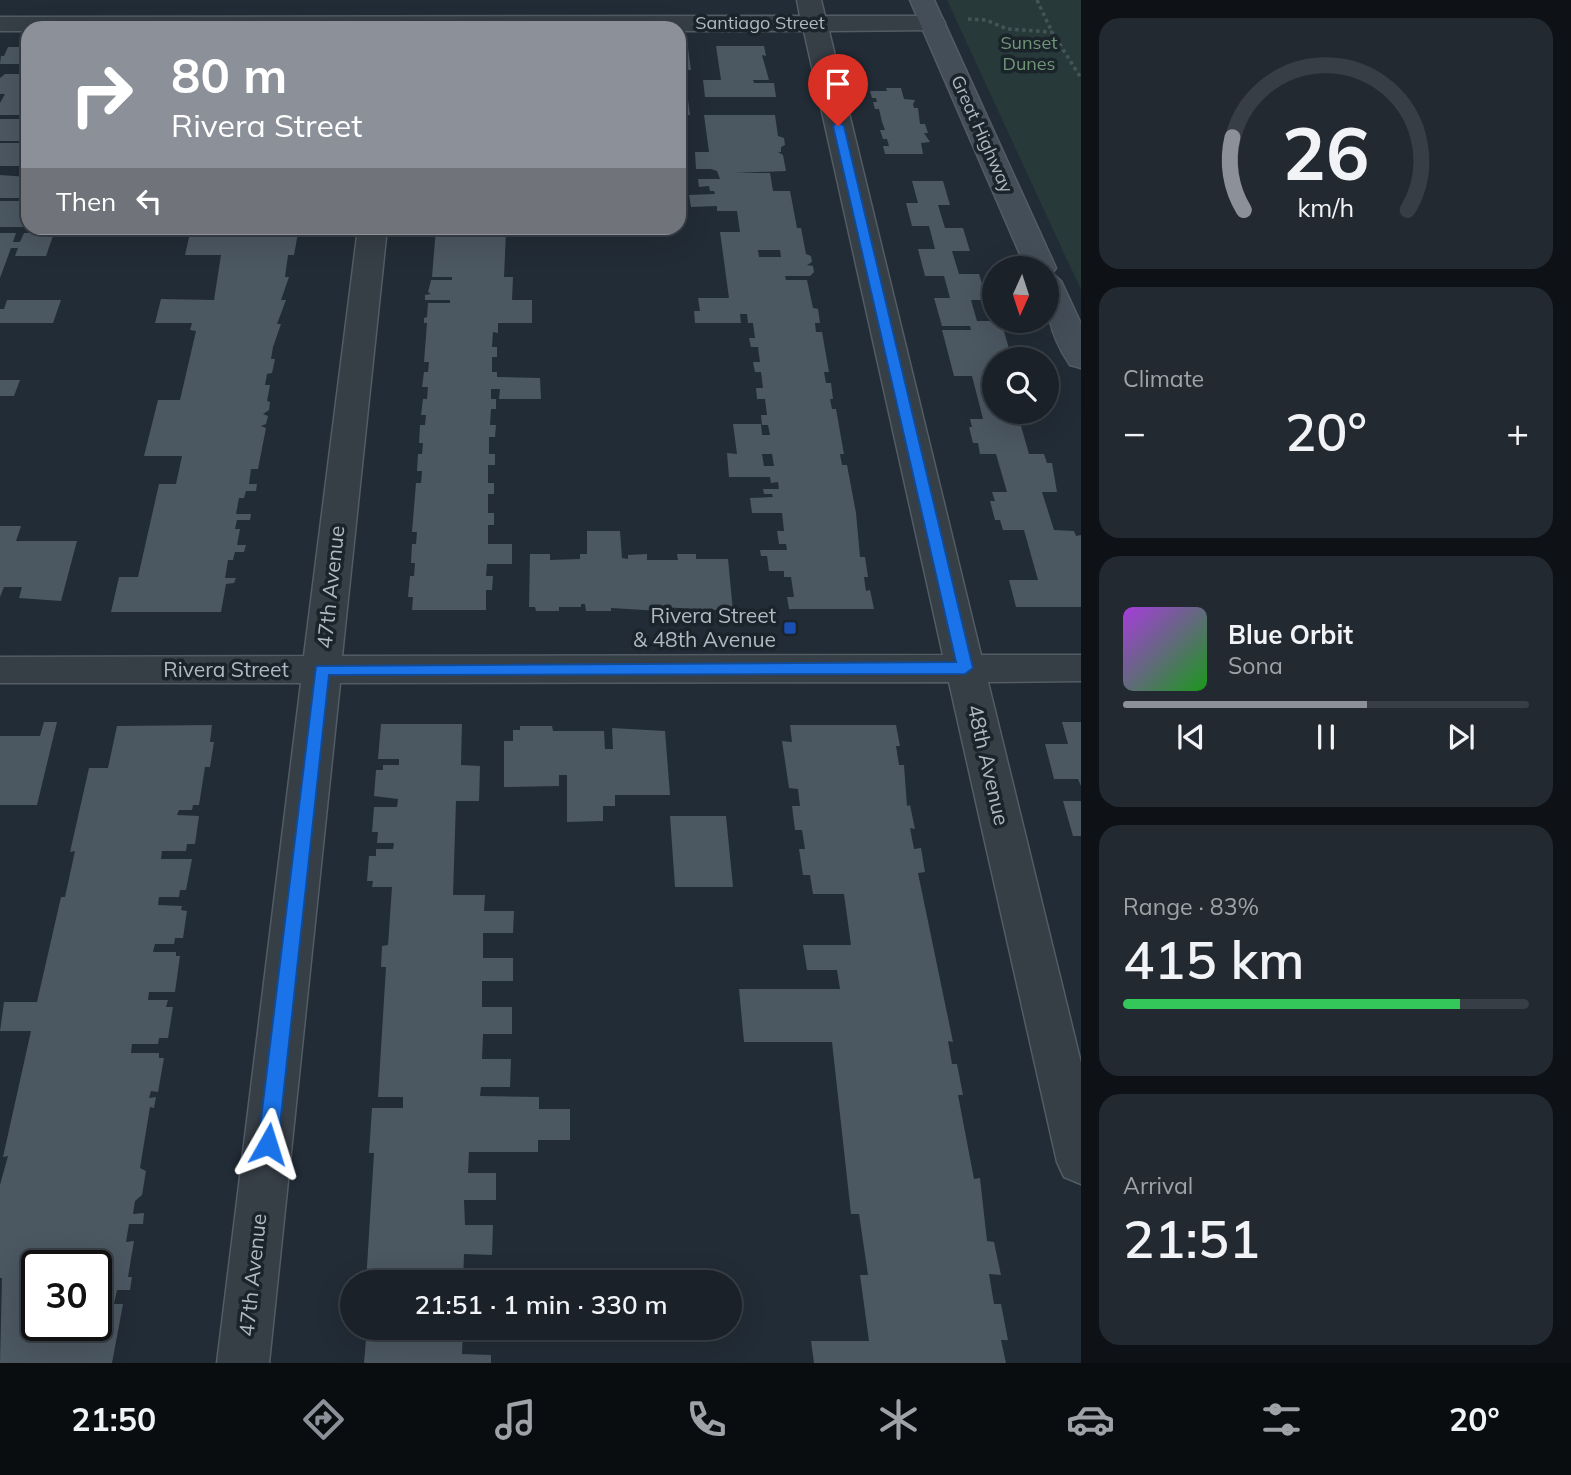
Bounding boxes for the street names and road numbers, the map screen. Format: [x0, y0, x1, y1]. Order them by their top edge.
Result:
street label: Santiago Street [695, 11, 825, 34]
street label: Great Highway [946, 71, 1019, 197]
street label: 47th Avenue [311, 524, 349, 650]
street label: Rivera Street [163, 656, 289, 682]
street label: 48th Avenue [962, 702, 1016, 828]
street label: 47th Avenue [233, 1212, 271, 1338]

